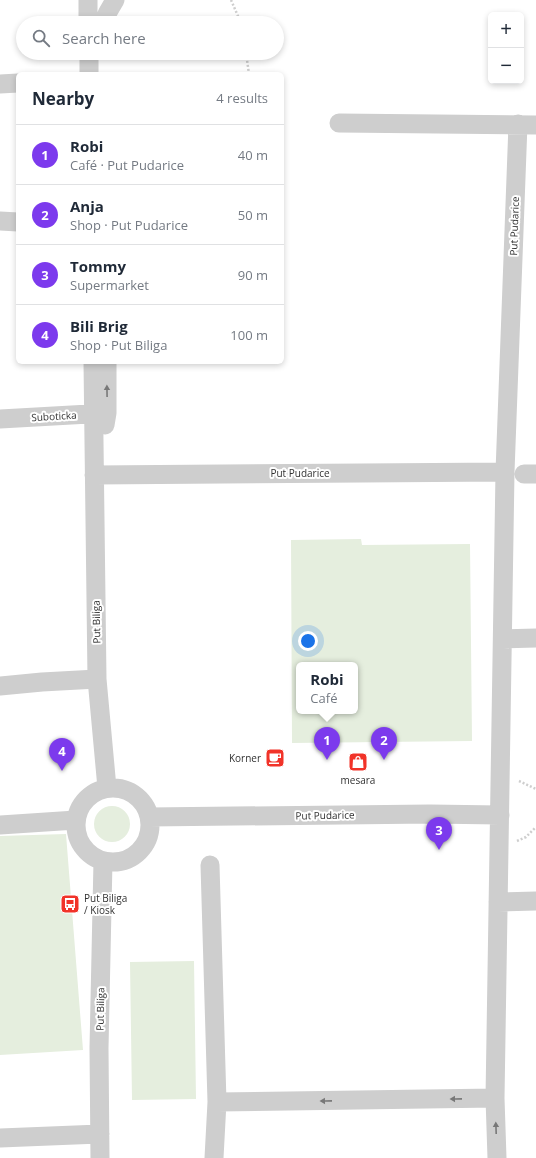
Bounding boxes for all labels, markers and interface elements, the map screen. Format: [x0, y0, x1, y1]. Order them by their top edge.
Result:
map controls [488, 12, 524, 84]
button: + [488, 12, 524, 48]
search box [16, 16, 284, 60]
icon: search [30, 27, 52, 49]
text: Search here [62, 28, 146, 48]
button: − [488, 48, 524, 84]
text: Nearby [32, 87, 94, 110]
text: 4 results [216, 89, 268, 107]
text: Robi [70, 136, 103, 156]
text: 1 [41, 146, 49, 164]
text: 40 m [238, 146, 268, 164]
text: Café · Put Pudarice [70, 156, 184, 174]
text: Anja [70, 196, 104, 216]
street label: Put Pudarice [506, 196, 522, 256]
text: 2 [41, 206, 49, 224]
text: 50 m [238, 206, 268, 224]
text: Shop · Put Pudarice [70, 216, 188, 234]
text: Tommy [70, 256, 126, 276]
text: 3 [41, 266, 49, 284]
text: 90 m [238, 266, 268, 284]
text: Supermarket [70, 276, 149, 294]
text: Bili Brig [70, 316, 128, 336]
text: 4 [41, 326, 49, 344]
text: 100 m [230, 326, 268, 344]
text: Shop · Put Biliga [70, 336, 167, 354]
one-way arrow [104, 384, 110, 397]
street label: Suboticka [31, 408, 77, 424]
street label: Put Pudarice [270, 466, 330, 480]
street label: Put Biliga [89, 600, 103, 644]
your location [298, 631, 318, 651]
popup [296, 662, 358, 714]
text: Robi [310, 669, 344, 689]
text: Café [310, 689, 337, 707]
pin: 1 [314, 727, 340, 760]
pin: 2 [371, 727, 397, 760]
pin: 4 [49, 738, 75, 771]
cafe icon: Korner [264, 747, 286, 769]
place label: Korner [229, 751, 261, 765]
shop icon: mesara [347, 751, 369, 773]
place label: mesara [341, 773, 375, 787]
street label: Put Pudarice [295, 807, 355, 823]
pin: 3 [426, 817, 452, 850]
place label: Put Biliga / Kiosk [84, 891, 127, 917]
bus stop icon: Put Biliga / Kiosk [59, 893, 81, 915]
street label: Put Biliga [93, 987, 107, 1031]
one-way arrow [449, 1096, 462, 1102]
one-way arrow [319, 1098, 332, 1104]
one-way arrow [493, 1121, 499, 1134]

